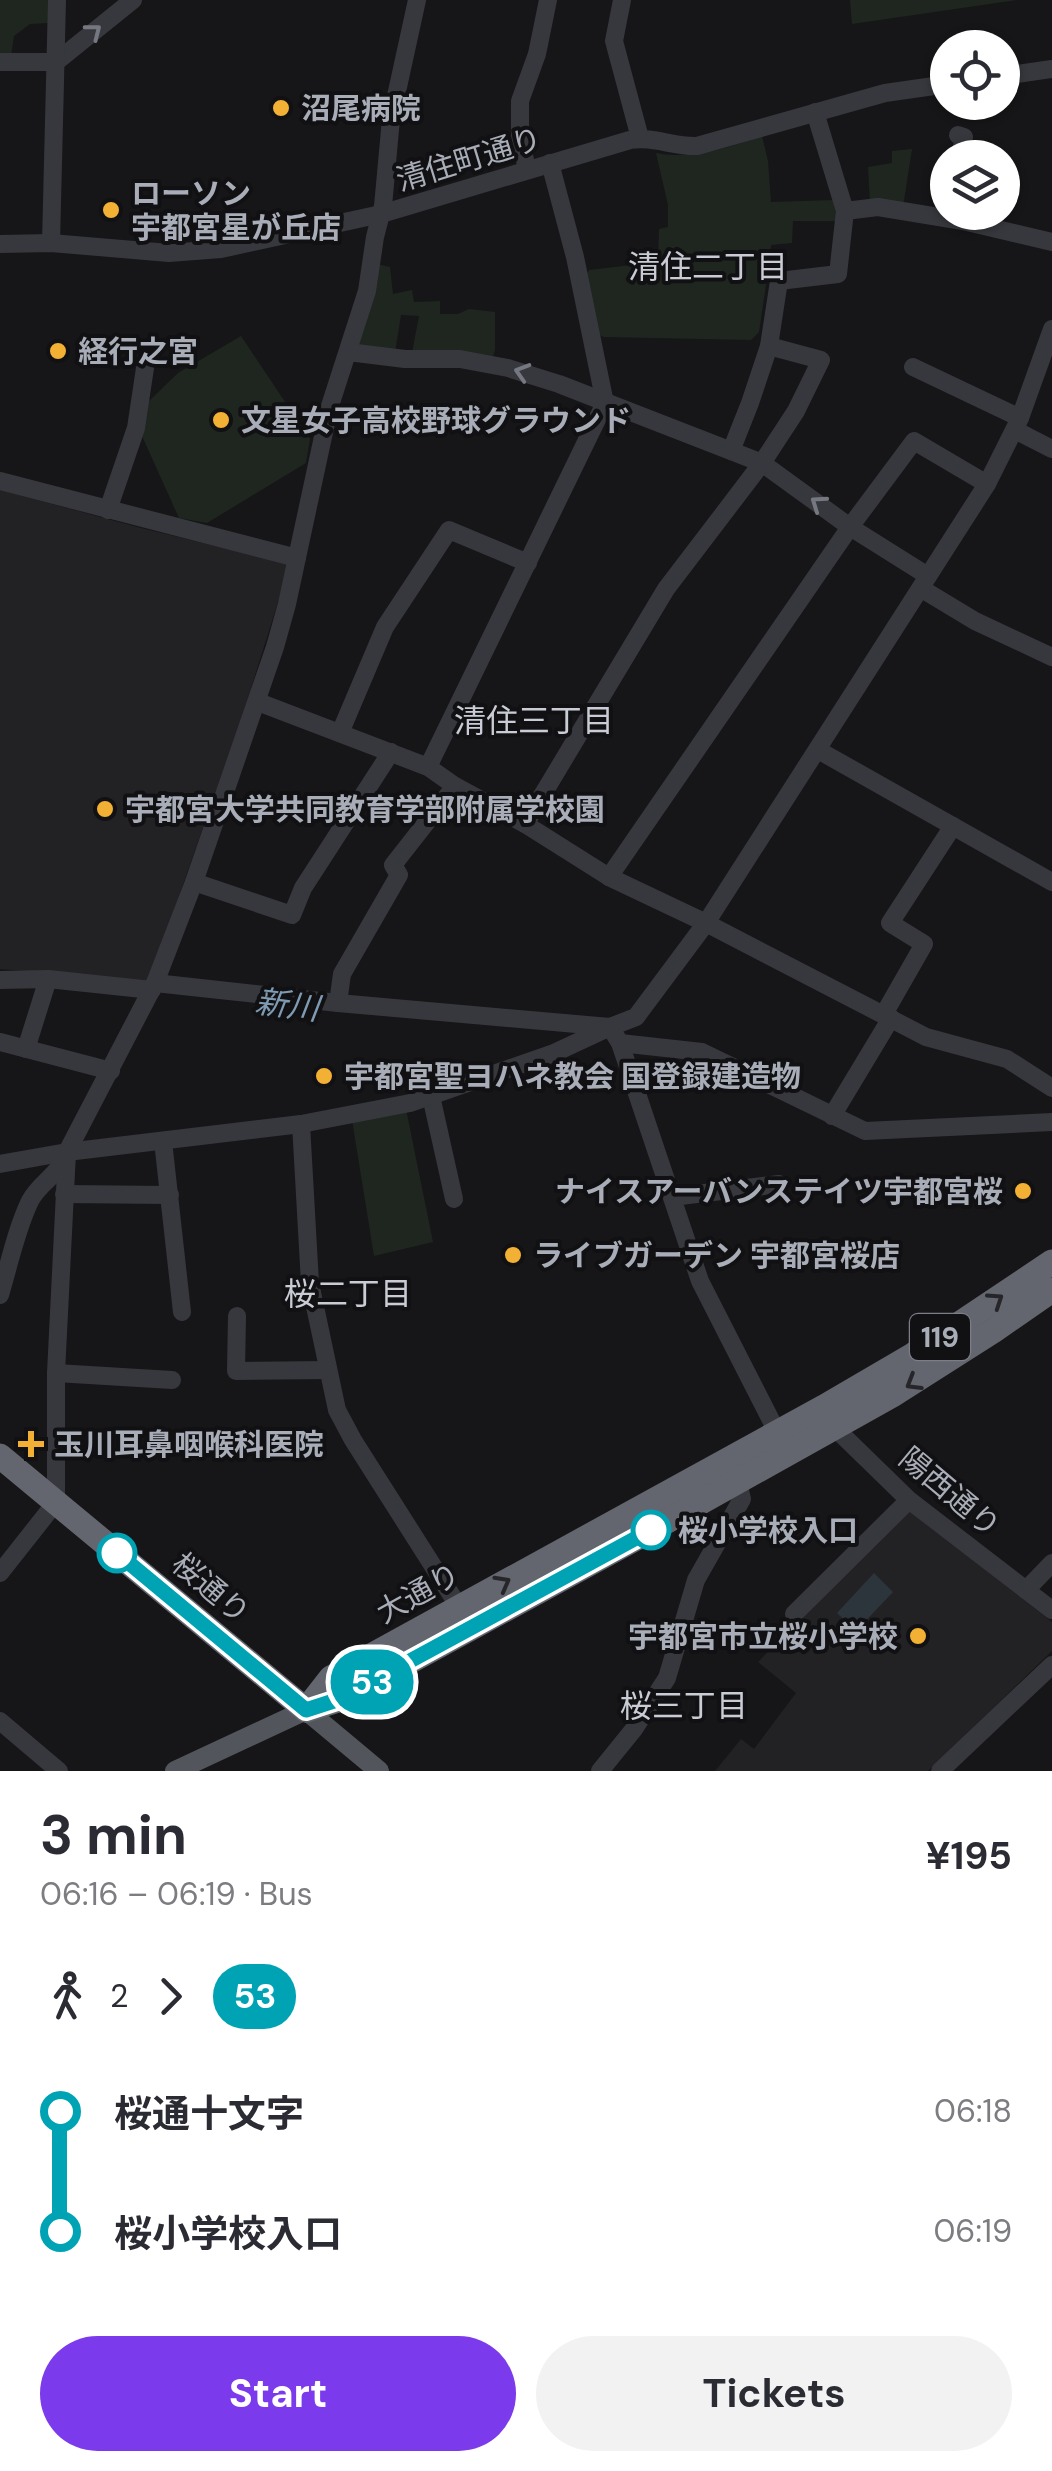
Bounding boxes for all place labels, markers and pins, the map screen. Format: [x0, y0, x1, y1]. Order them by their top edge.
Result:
place label: 沼尾病院 [301, 89, 421, 128]
marker: 沼尾病院 [270, 97, 292, 119]
place label: ローソン 宇都宮星が丘店 [131, 174, 341, 247]
marker: ローソン 宇都宮星が丘店 [100, 199, 122, 221]
place label: 経行之宮 [78, 332, 198, 371]
marker: 経行之宮 [47, 340, 69, 362]
place label: 文星女子高校野球グラウンド [241, 401, 631, 440]
marker: 文星女子高校野球グラウンド [210, 409, 232, 431]
place label: 宇都宮大学共同教育学部附属学校園 [125, 790, 605, 829]
marker: 宇都宮大学共同教育学部附属学校園 [94, 798, 116, 820]
place label: 宇都宮聖ヨハネ教会 国登録建造物 [344, 1057, 801, 1096]
marker: 宇都宮聖ヨハネ教会 国登録建造物 [313, 1065, 335, 1087]
place label: ナイスアーバンステイツ宇都宮桜 [555, 1172, 1003, 1211]
marker: ナイスアーバンステイツ宇都宮桜 [1012, 1180, 1034, 1202]
place label: ライブガーデン 宇都宮桜店 [533, 1236, 900, 1275]
marker: ライブガーデン 宇都宮桜店 [502, 1244, 524, 1266]
place label: 玉川耳鼻咽喉科医院 [54, 1425, 324, 1464]
marker: 玉川耳鼻咽喉科医院 [18, 1431, 44, 1457]
marker: 桜小学校入口 [632, 1511, 670, 1549]
place label: 桜小学校入口 [678, 1511, 858, 1550]
unlabelled marker [98, 1534, 136, 1572]
place label: 宇都宮市立桜小学校 [628, 1617, 898, 1656]
marker: 宇都宮市立桜小学校 [907, 1625, 929, 1647]

